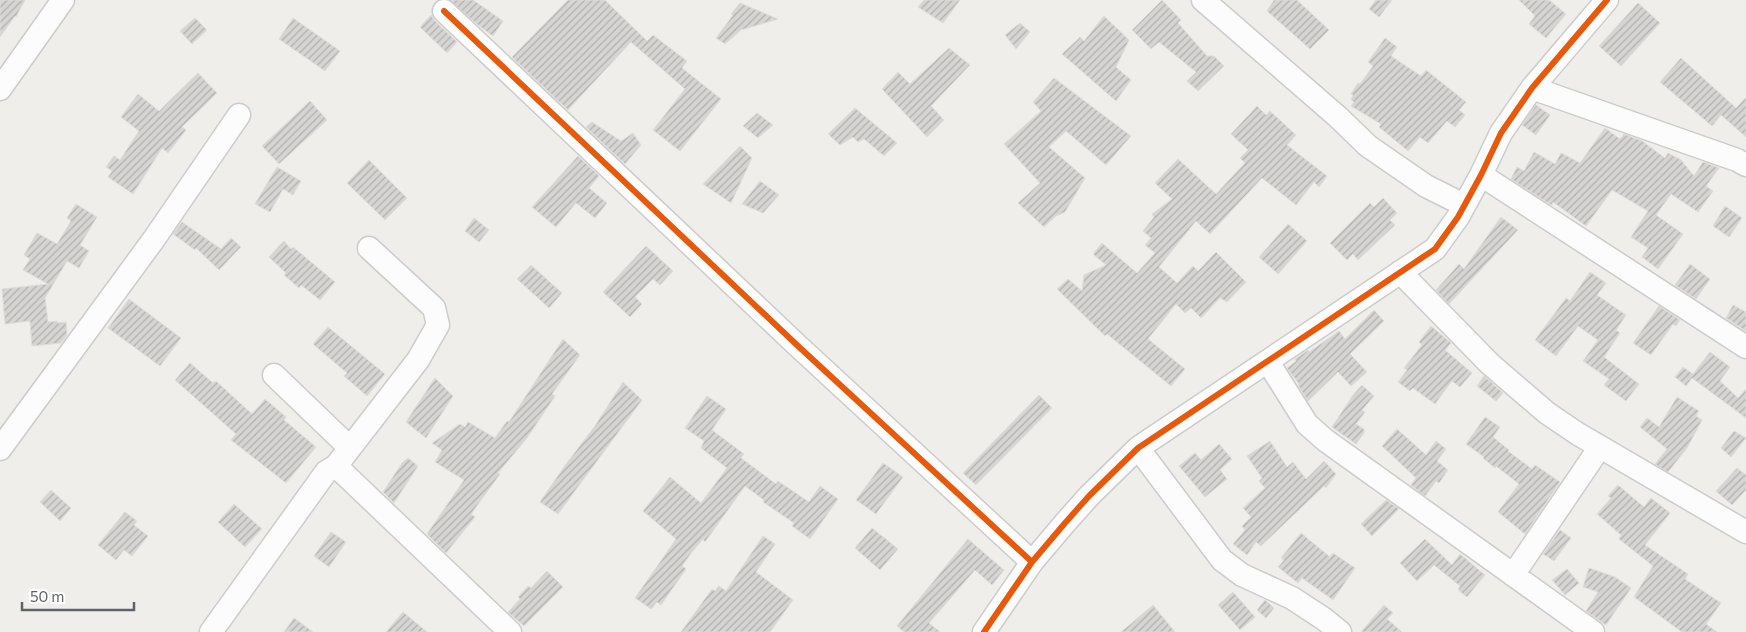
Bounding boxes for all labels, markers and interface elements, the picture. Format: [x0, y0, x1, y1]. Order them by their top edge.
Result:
scale bar [22, 580, 135, 612]
text: 50 m [30, 587, 64, 605]

